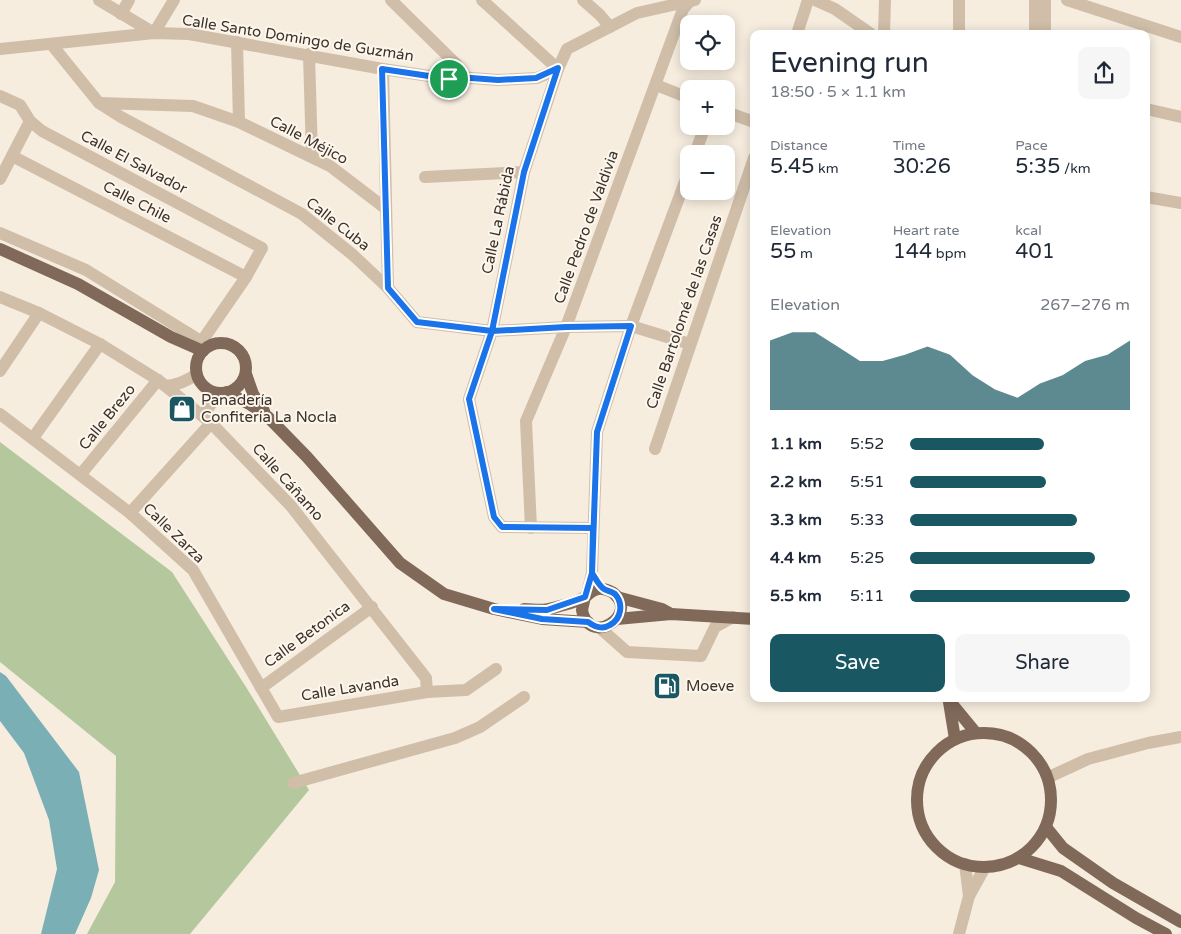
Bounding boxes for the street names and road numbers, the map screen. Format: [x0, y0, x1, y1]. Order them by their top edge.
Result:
street label: Calle Santo Domingo de Guzmán [181, 11, 415, 65]
street label: Calle Méjico [267, 112, 351, 168]
street label: Calle El Salvador [78, 126, 191, 198]
street label: Calle Pedro de Valdivia [550, 148, 622, 306]
street label: Calle La Rábida [478, 164, 518, 276]
street label: Calle Chile [100, 177, 174, 227]
street label: Calle Cuba [303, 194, 373, 254]
street label: Calle Bartolomé de las Casas [642, 213, 726, 411]
street label: Calle Brezo [75, 380, 139, 454]
street label: Calle Cáñamo [249, 440, 327, 524]
street label: Calle Zarza [140, 499, 208, 567]
street label: Calle Betonica [261, 597, 353, 671]
street label: Calle Lavanda [300, 671, 400, 705]

